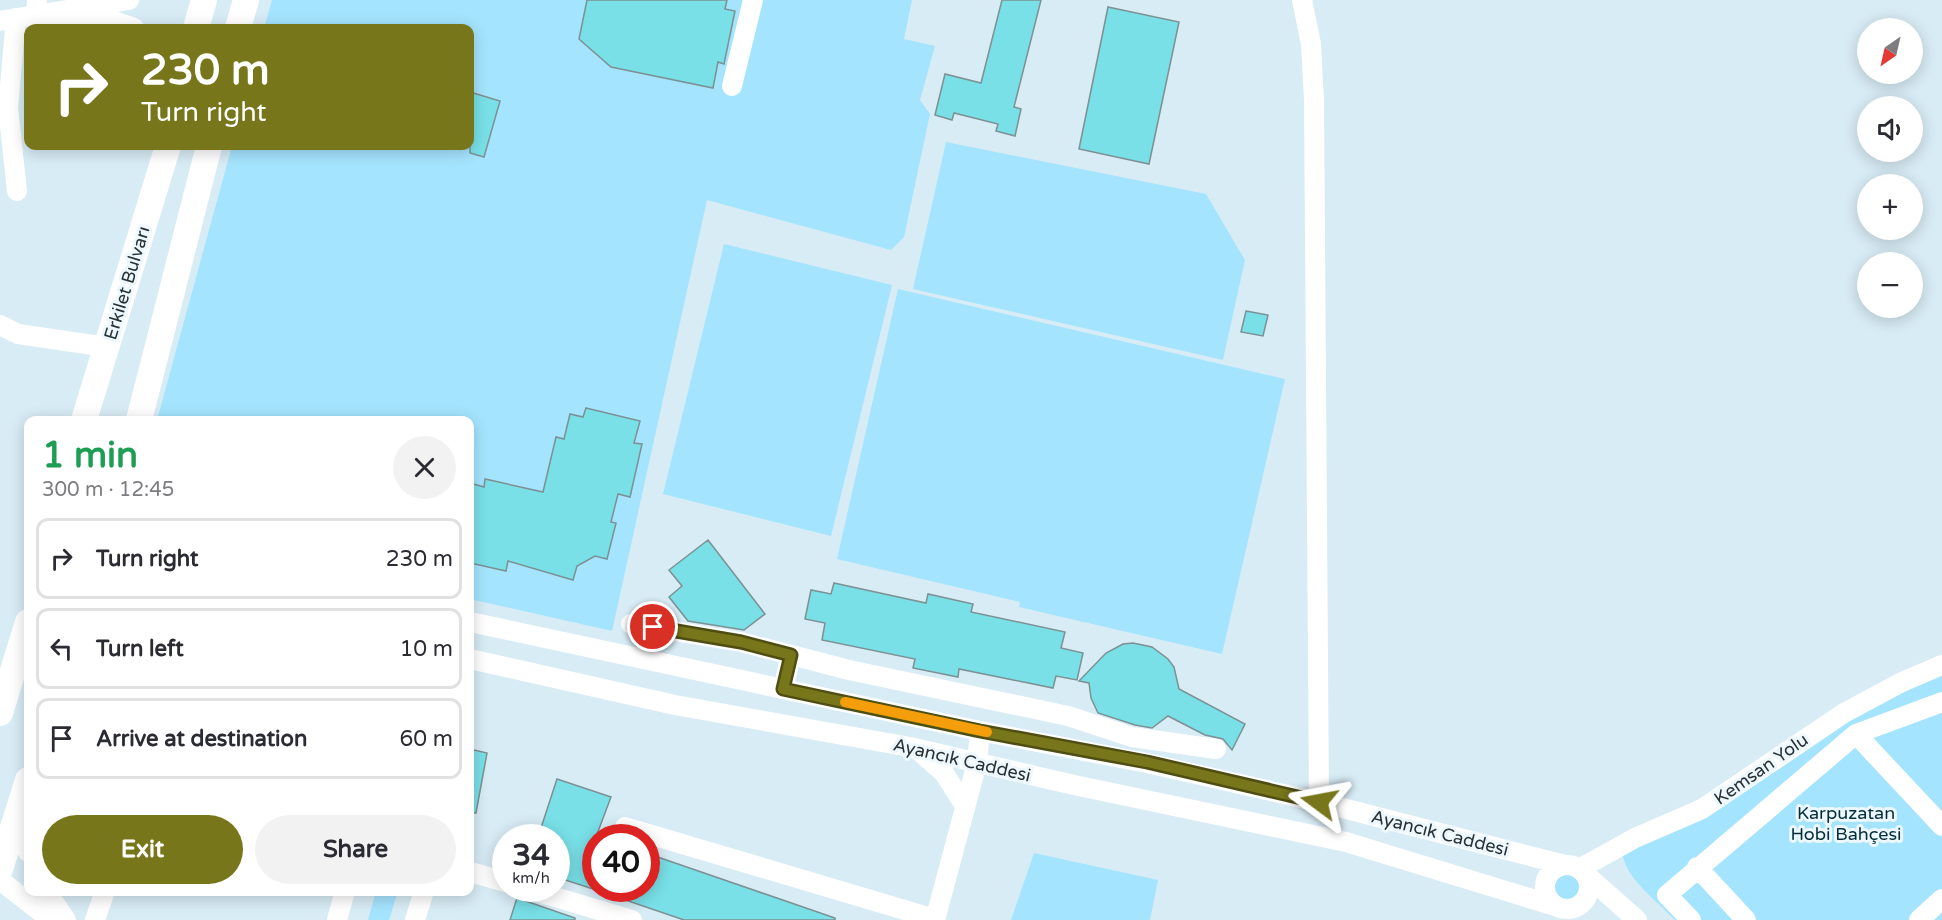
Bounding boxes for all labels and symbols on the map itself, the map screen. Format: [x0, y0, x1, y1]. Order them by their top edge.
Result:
north arrow [1857, 18, 1923, 84]
street label: Erkilet Bulvarı [99, 224, 155, 342]
pin [627, 601, 678, 652]
street label: Kemsan Yolu [1710, 729, 1812, 809]
street label: Ayancık Caddesi [891, 733, 1033, 787]
position arrow [1287, 770, 1351, 834]
park label: Karpuzatan Hobi Bahçesi [1790, 802, 1902, 845]
street label: Ayancık Caddesi [1369, 805, 1511, 861]
speed limit sign: 40 [582, 824, 660, 902]

